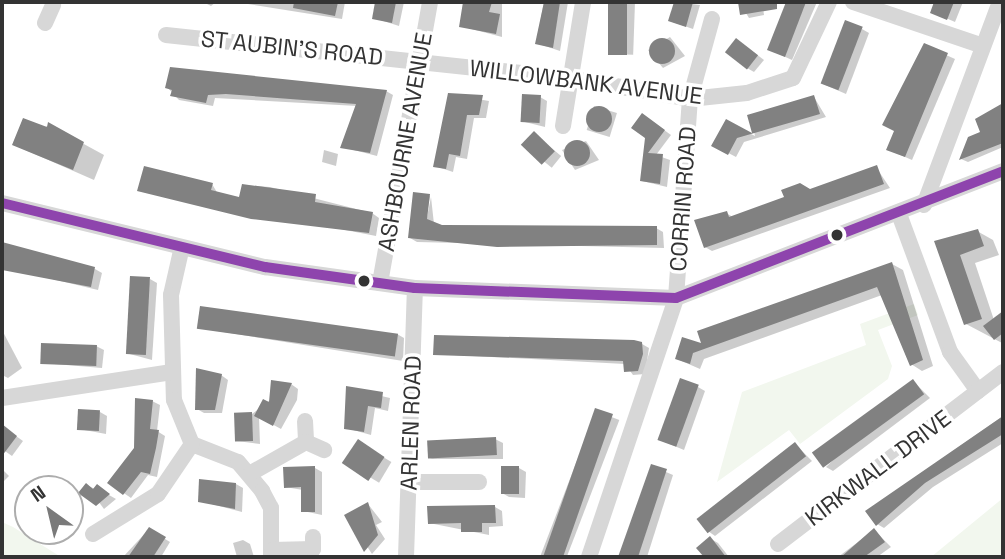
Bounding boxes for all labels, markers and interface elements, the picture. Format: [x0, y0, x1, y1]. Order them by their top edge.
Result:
street label: ST AUBIN'S ROAD [199, 25, 385, 71]
street label: ASHBOURNE AVENUE [372, 30, 438, 254]
street label: WILLOWBANK AVENUE [468, 54, 704, 110]
street label: CORRIN ROAD [664, 126, 702, 272]
unlabelled marker [830, 228, 844, 242]
unlabelled marker [357, 274, 371, 288]
street label: ARLEN ROAD [395, 355, 427, 491]
street label: KIRKWALL DRIVE [799, 404, 957, 532]
north arrow [14, 475, 84, 545]
text: N [26, 480, 50, 508]

